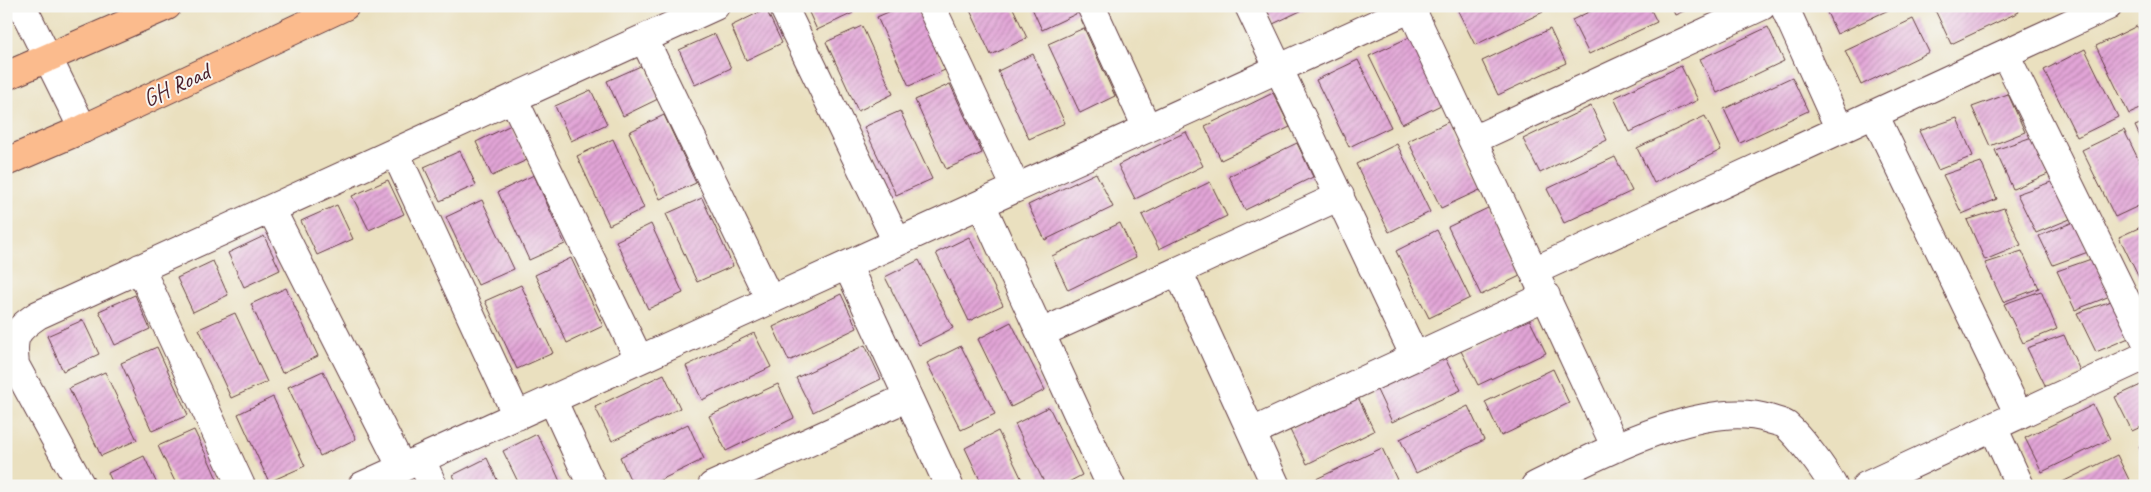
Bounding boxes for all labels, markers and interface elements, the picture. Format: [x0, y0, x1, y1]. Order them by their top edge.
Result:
street label: GH Road [138, 55, 217, 113]

